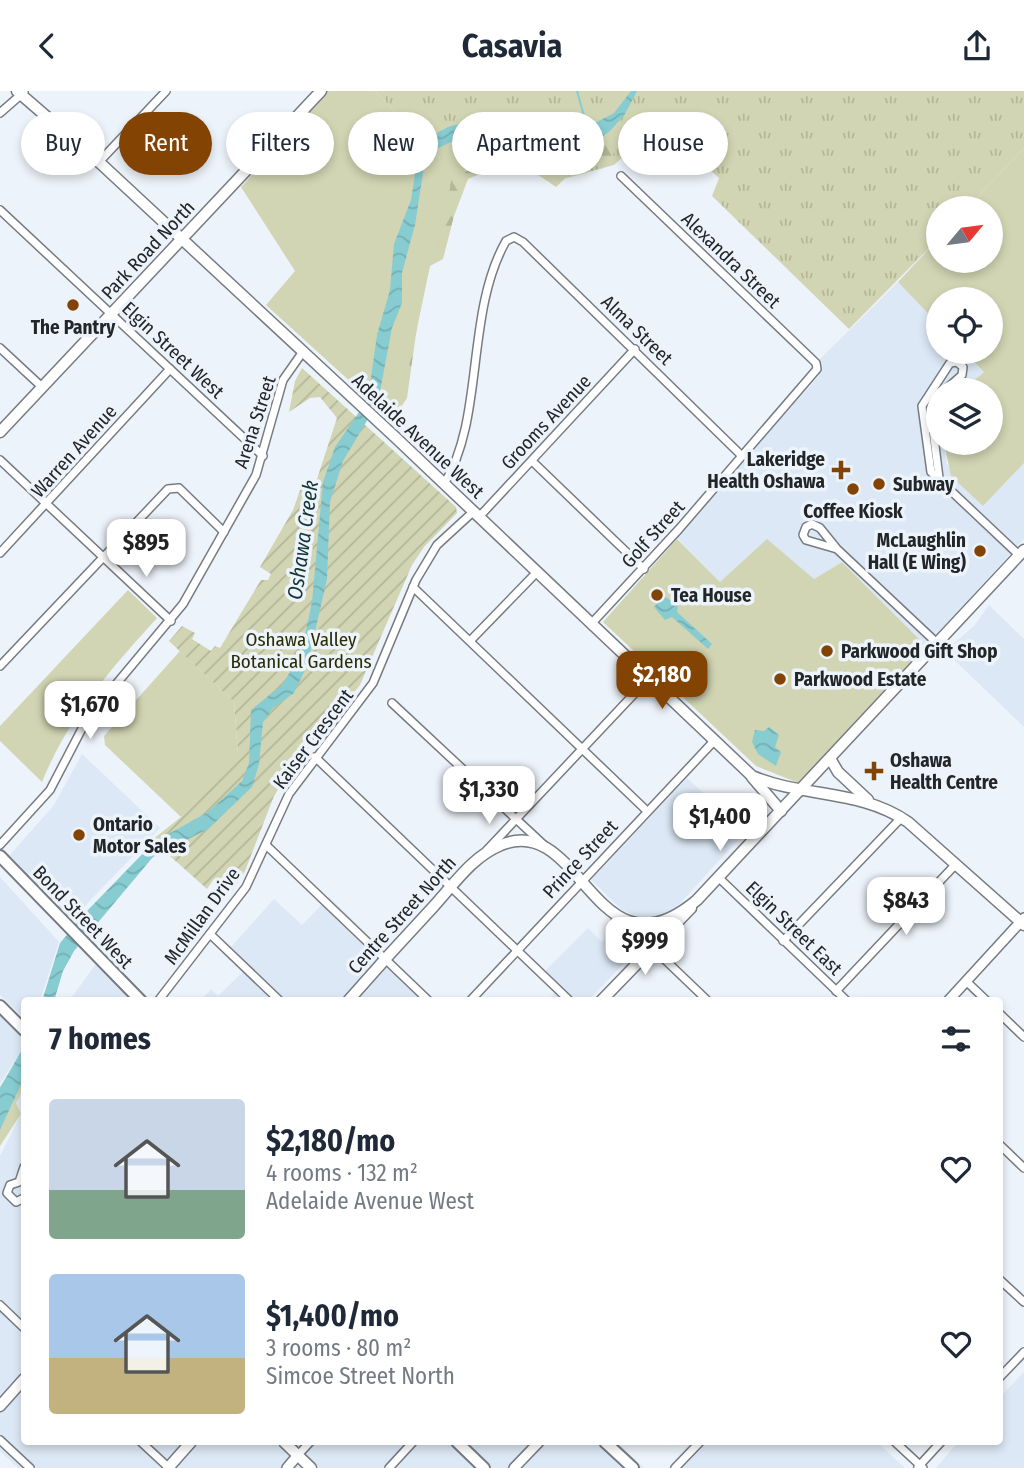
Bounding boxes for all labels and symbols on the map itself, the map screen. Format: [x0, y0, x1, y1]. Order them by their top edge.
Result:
street label: Park Road North [96, 196, 200, 304]
north arrow [926, 196, 1003, 273]
street label: Alexandra Street [677, 207, 786, 313]
street label: Alma Street [597, 290, 678, 370]
marker: The Pantry [65, 297, 81, 313]
street label: Elgin Street West [117, 297, 229, 404]
place label: The Pantry [31, 316, 116, 339]
street label: Adelaide Avenue West [347, 369, 489, 504]
street label: Grooms Avenue [496, 370, 596, 474]
street label: Arena Street [229, 372, 281, 471]
street label: Warren Avenue [26, 400, 122, 502]
place label: Lakeridge Health Oshawa [707, 448, 825, 493]
marker: Lakeridge Health Oshawa [831, 460, 851, 480]
place label: Subway [893, 473, 955, 496]
marker: Subway [871, 476, 887, 492]
water label: Oshawa Creek [282, 479, 324, 601]
marker: Coffee Kiosk [845, 481, 861, 497]
street label: Golf Street [617, 495, 690, 573]
place label: Coffee Kiosk [803, 500, 903, 523]
pin: $895 [105, 519, 187, 579]
place label: McLaughlin Hall (E Wing) [868, 529, 966, 574]
marker: McLaughlin Hall (E Wing) [972, 543, 988, 559]
place label: Tea House [671, 584, 752, 607]
marker: Tea House [649, 587, 665, 603]
park label: Oshawa Valley Botanical Gardens [230, 628, 372, 673]
place label: Parkwood Gift Shop [841, 640, 997, 663]
marker: Parkwood Gift Shop [819, 643, 835, 659]
pin: $2,180 [605, 651, 719, 711]
place label: Parkwood Estate [794, 668, 927, 691]
marker: Parkwood Estate [772, 671, 788, 687]
pin: $1,670 [33, 681, 147, 741]
street label: Kaiser Crescent [268, 684, 358, 793]
place label: Oshawa Health Centre [890, 749, 998, 794]
marker: Oshawa Health Centre [864, 761, 884, 781]
pin: $1,330 [432, 767, 546, 826]
pin: $1,400 [663, 793, 777, 853]
place label: Ontario Motor Sales [93, 813, 187, 858]
street label: Prince Street [538, 814, 623, 903]
marker: Ontario Motor Sales [71, 827, 87, 843]
street label: Centre Street North [343, 851, 461, 979]
street label: Bond Street West [28, 861, 138, 974]
street label: McMillan Drive [159, 863, 245, 969]
street label: Elgin Street East [741, 876, 848, 980]
pin: $843 [865, 877, 947, 937]
pin: $999 [604, 917, 686, 977]

